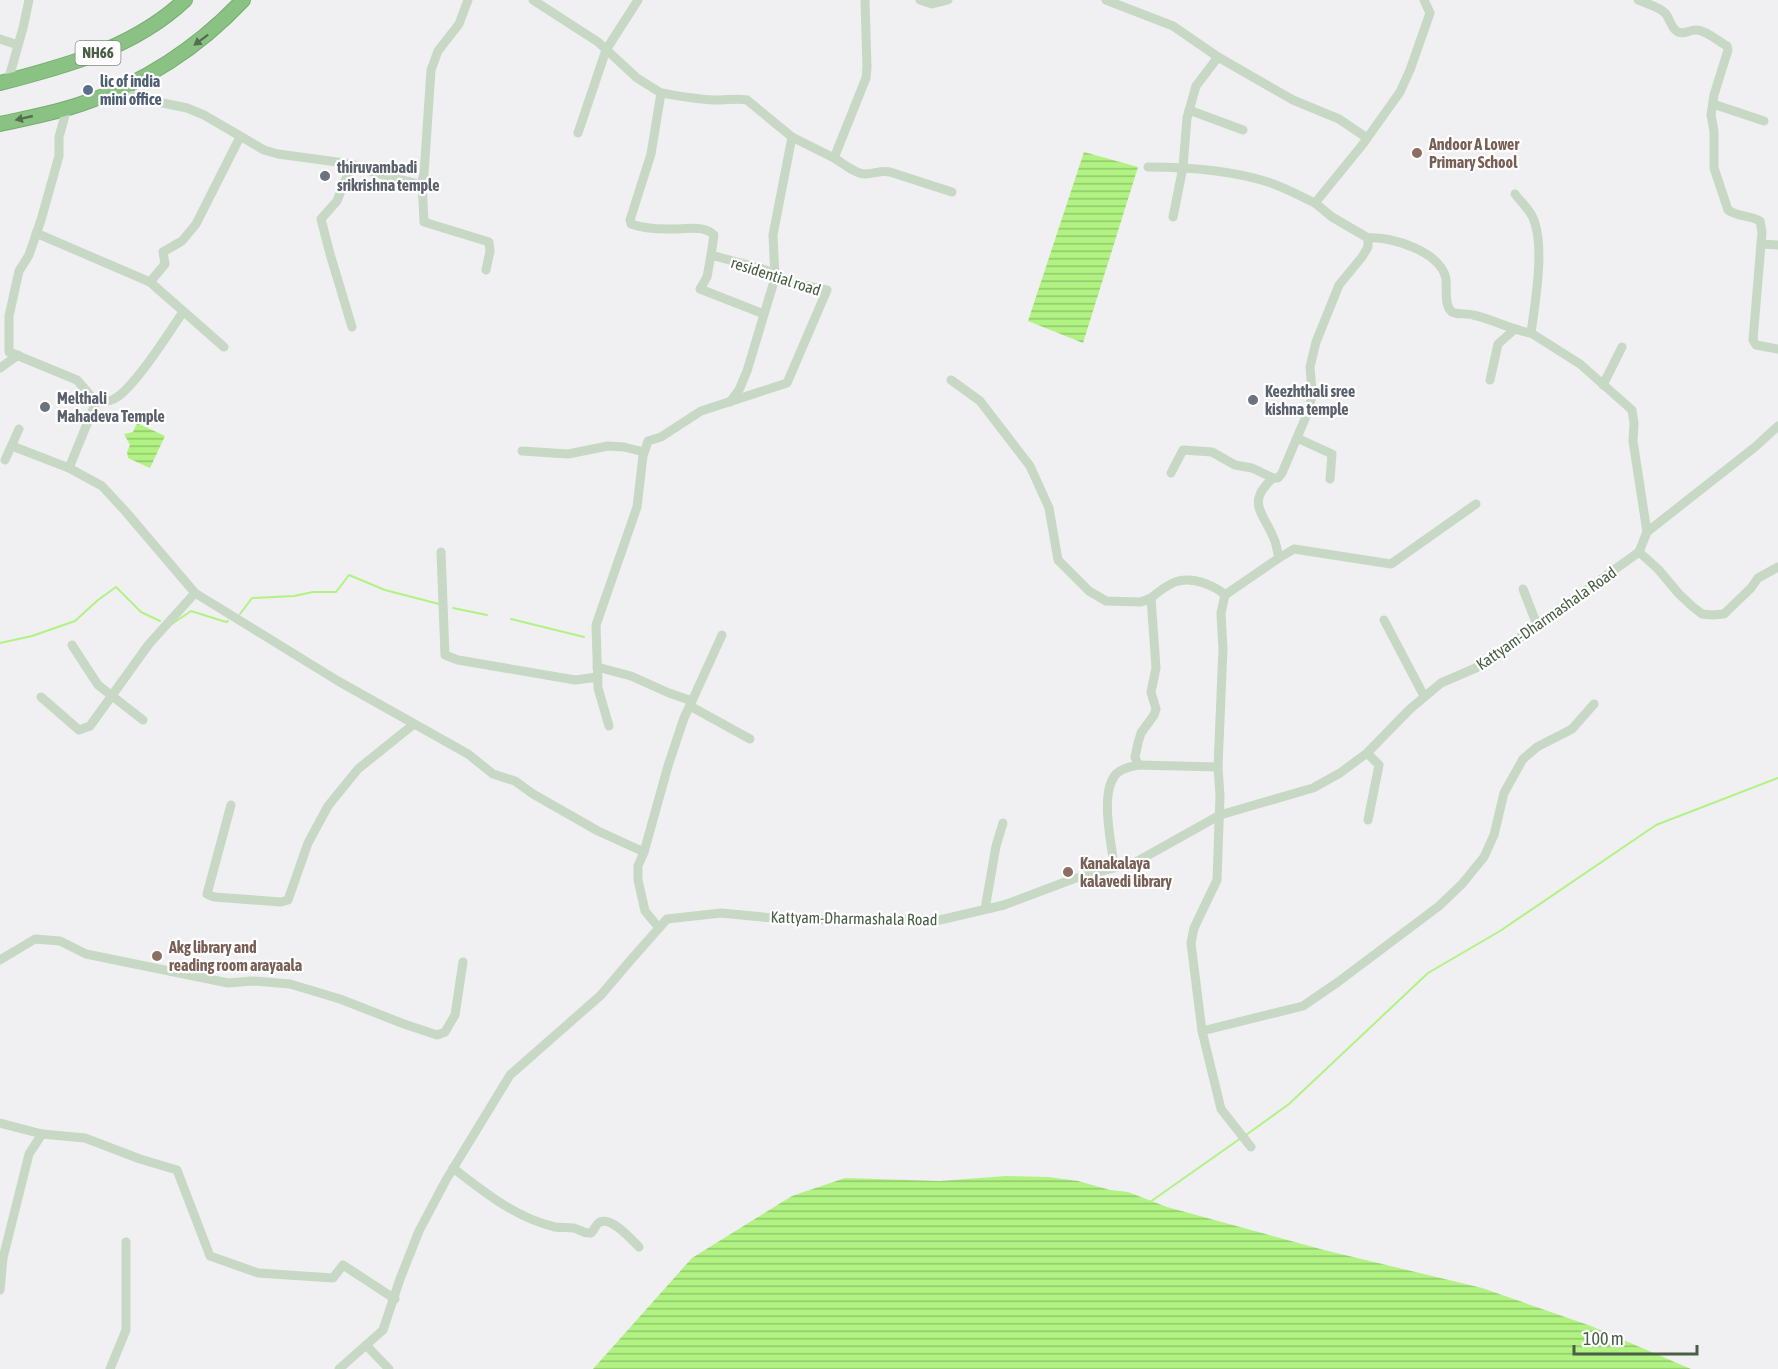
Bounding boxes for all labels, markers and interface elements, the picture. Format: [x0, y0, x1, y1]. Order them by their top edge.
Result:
one-way arrow [193, 33, 208, 45]
road number: NH66 [76, 41, 120, 65]
place label: lic of india mini office [100, 72, 162, 108]
marker: lic of india mini office [81, 83, 95, 97]
one-way arrow [15, 114, 34, 124]
place label: Andoor A Lower Primary School [1428, 135, 1519, 171]
marker: Andoor A Lower Primary School [1410, 146, 1424, 160]
place label: thiruvambadi srikrishna temple [336, 158, 439, 194]
marker: thiruvambadi srikrishna temple [318, 169, 332, 183]
street label: residential road [729, 253, 823, 299]
place label: Keezhthali sree kishna temple [1265, 382, 1355, 418]
place label: Melthali Mahadeva Temple [57, 389, 165, 425]
marker: Keezhthali sree kishna temple [1246, 393, 1260, 407]
marker: Melthali Mahadeva Temple [38, 400, 52, 414]
street label: Kattyam-Dharmashala Road [1473, 563, 1620, 674]
place label: Kanakalaya kalavedi library [1080, 854, 1172, 890]
marker: Kanakalaya kalavedi library [1061, 865, 1075, 879]
street label: Kattyam-Dharmashala Road [770, 908, 937, 929]
place label: Akg library and reading room arayaala [168, 938, 302, 974]
marker: Akg library and reading room arayaala [150, 949, 164, 963]
scale bar [1574, 1318, 1697, 1356]
text: 100 m [1583, 1328, 1624, 1349]

